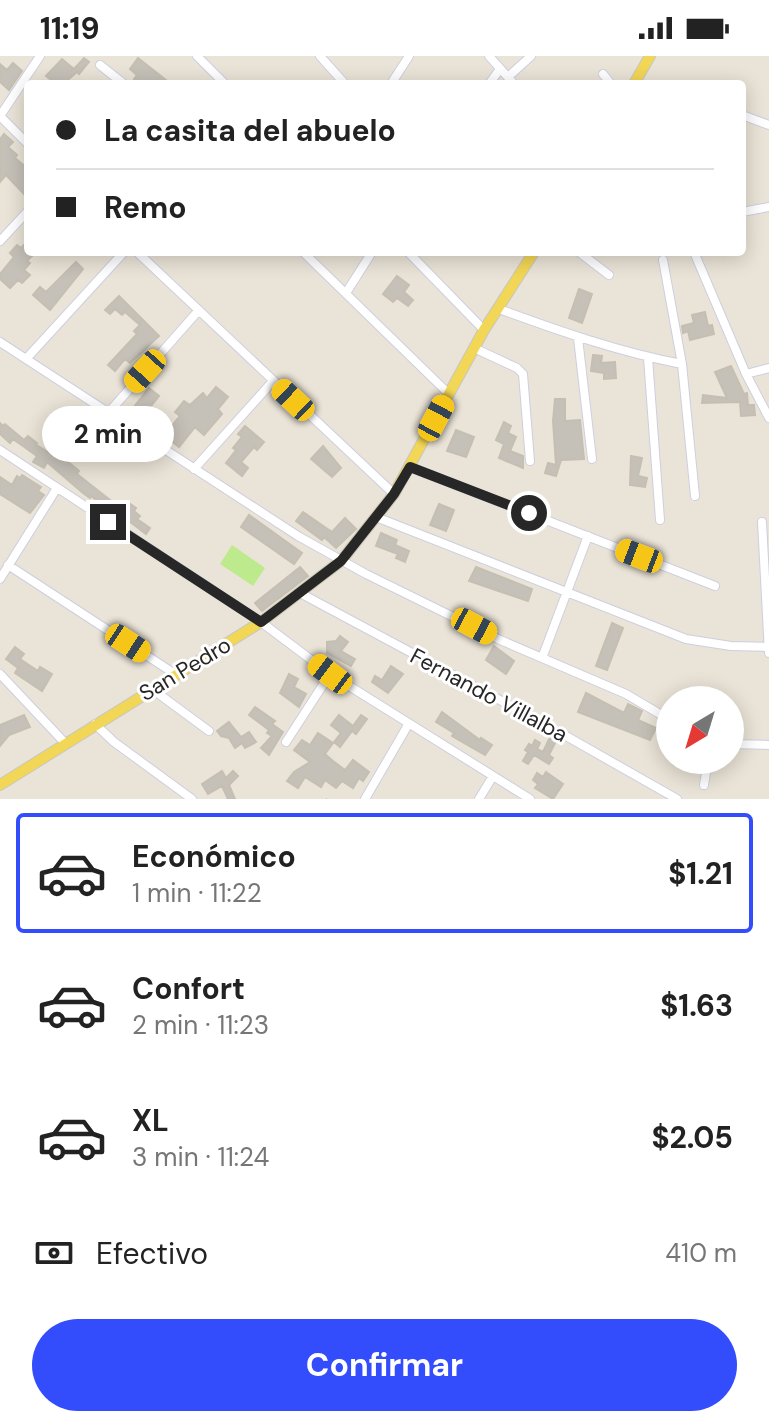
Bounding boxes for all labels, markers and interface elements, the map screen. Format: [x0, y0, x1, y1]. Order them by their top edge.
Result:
text: 11:19 [40, 9, 99, 48]
text: La casita del abuelo [104, 111, 396, 150]
text: Remo [104, 188, 187, 227]
car [120, 345, 170, 397]
car [267, 375, 319, 425]
car [414, 391, 458, 445]
callout: 2 min [42, 406, 174, 462]
text: 2 min [74, 417, 142, 451]
route start [511, 495, 547, 531]
route end [90, 504, 126, 540]
car [612, 536, 666, 576]
car [447, 604, 501, 648]
car [101, 620, 155, 666]
street label: San Pedro [134, 630, 236, 708]
street label: Fernando Villalba [405, 641, 573, 749]
car [304, 650, 356, 698]
north arrow [656, 686, 744, 774]
map controls [656, 686, 744, 774]
icon: car [36, 837, 108, 909]
text: Económico [132, 837, 296, 876]
text: $1.21 [668, 854, 733, 893]
text: 1 min · 11:22 [132, 876, 262, 910]
icon: car [36, 969, 108, 1041]
text: Confort [132, 969, 245, 1008]
text: $1.63 [660, 986, 733, 1025]
text: 2 min · 11:23 [132, 1008, 269, 1042]
icon: car [36, 1101, 108, 1173]
text: XL [132, 1101, 169, 1140]
text: $2.05 [651, 1118, 733, 1157]
text: 3 min · 11:24 [132, 1140, 269, 1174]
icon: cash [32, 1231, 76, 1275]
text: Efectivo [96, 1234, 208, 1273]
text: 410 m [665, 1236, 737, 1270]
button: Confirmar [32, 1319, 737, 1411]

